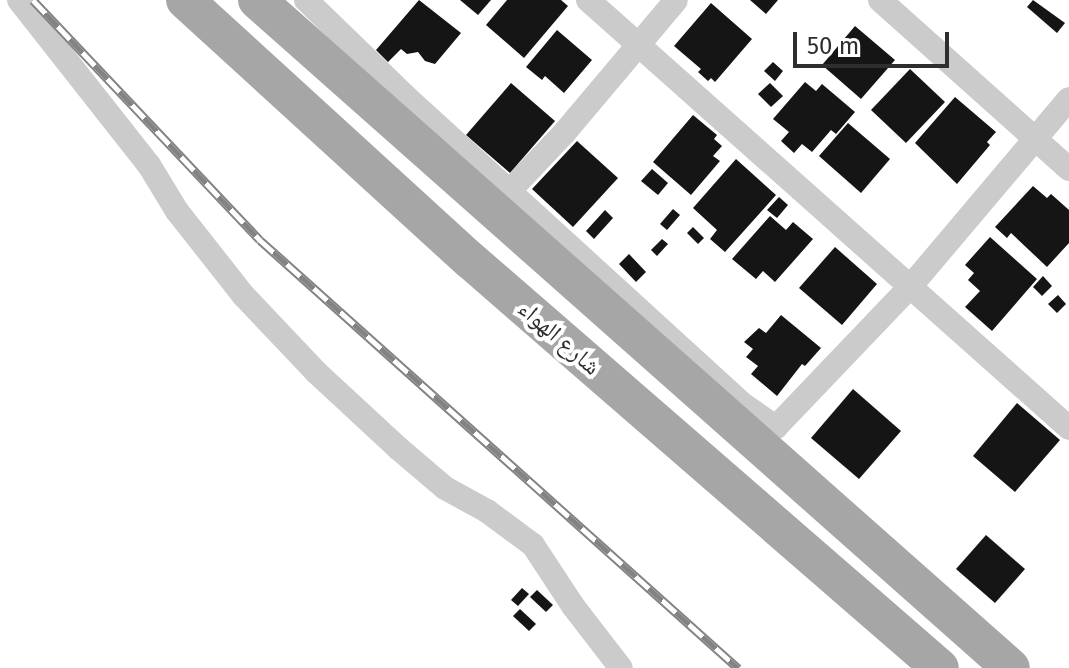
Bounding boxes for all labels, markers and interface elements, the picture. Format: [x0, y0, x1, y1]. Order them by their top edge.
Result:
scale bar [797, 16, 953, 66]
text: 50 m [807, 32, 859, 60]
street label: شارع الهواء [512, 295, 606, 381]

